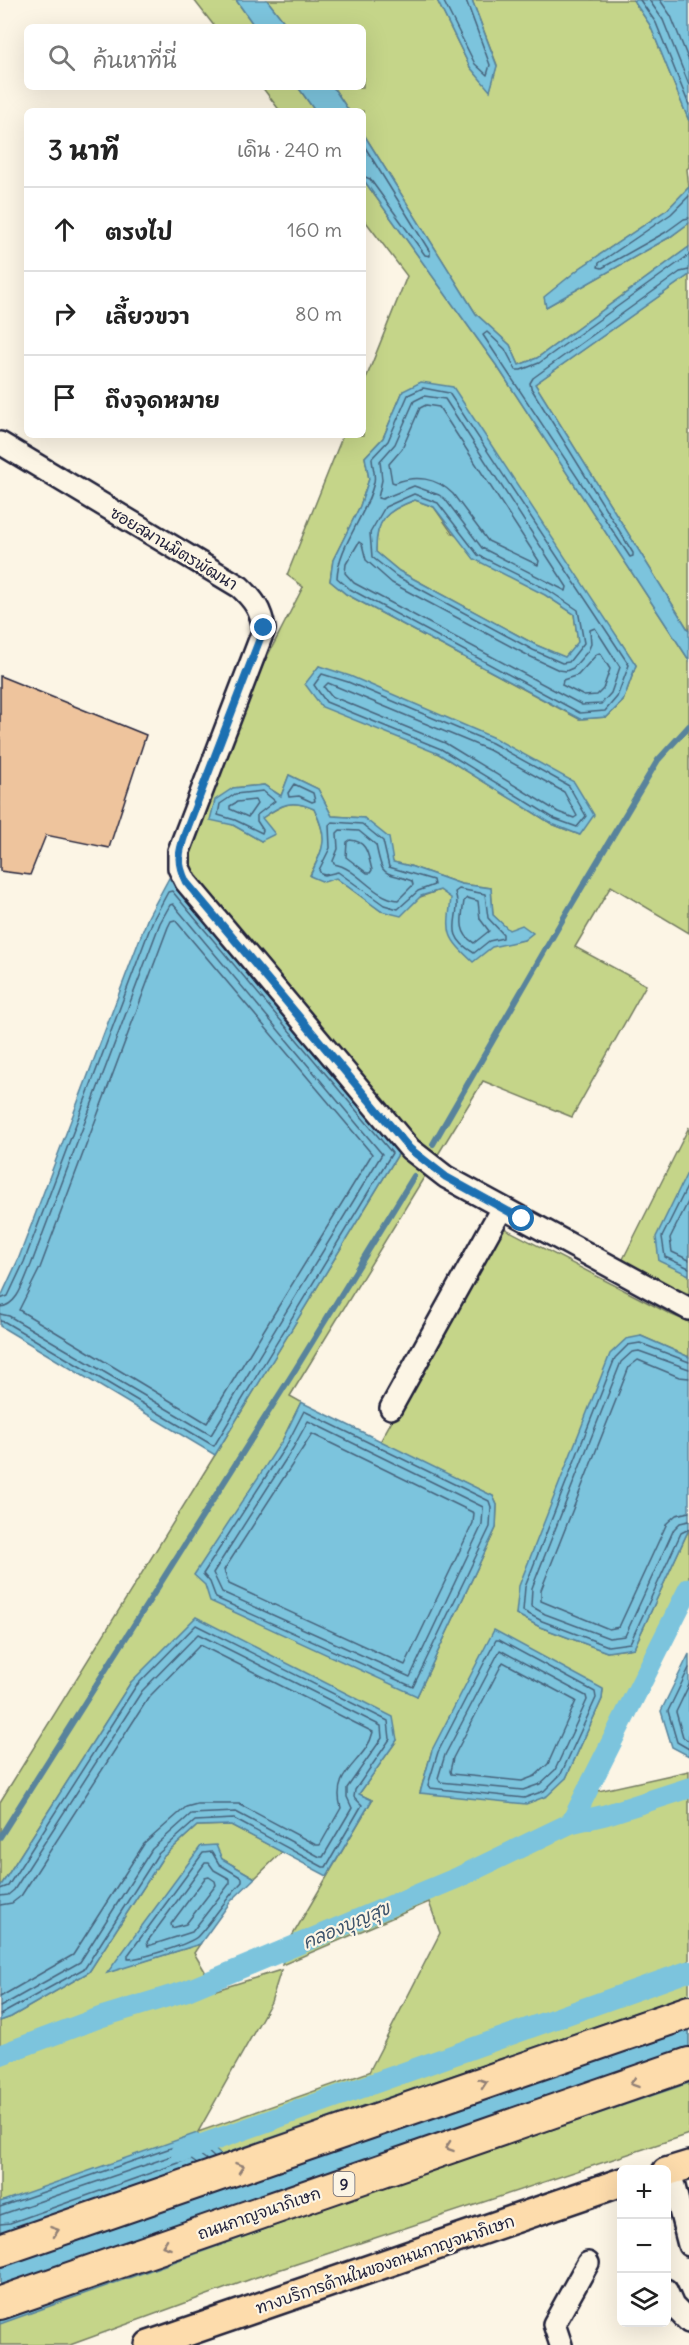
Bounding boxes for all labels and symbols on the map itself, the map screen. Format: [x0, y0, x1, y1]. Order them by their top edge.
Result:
street label: ซอยสมานมิตรพัฒนา [107, 502, 241, 594]
route end [250, 614, 276, 640]
route start [508, 1205, 534, 1231]
water label: คลองบุญสุข [299, 1896, 396, 1956]
one-way arrow [629, 2076, 640, 2089]
one-way arrow [477, 2077, 488, 2090]
one-way arrow [445, 2140, 455, 2153]
one-way arrow [234, 2162, 244, 2175]
road number: 9 [334, 2172, 354, 2196]
street label: ถนนกาญจนาภิเษก [195, 2183, 323, 2243]
street label: ทางบริการด้านในของถนนกาญจนาภิเษก [253, 2209, 517, 2318]
one-way arrow [49, 2226, 60, 2239]
one-way arrow [161, 2238, 172, 2251]

